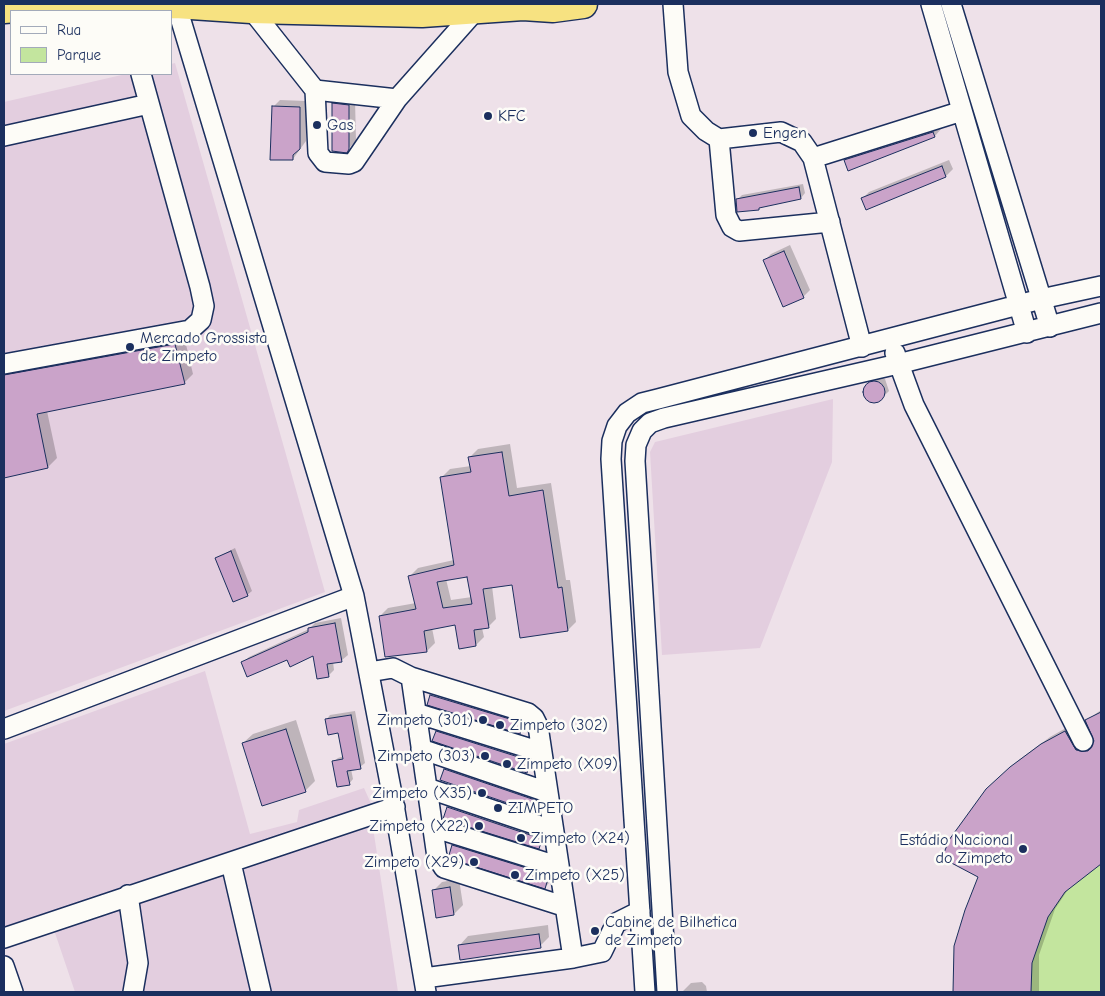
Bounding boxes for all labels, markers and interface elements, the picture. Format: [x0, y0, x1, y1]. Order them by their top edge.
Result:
legend [10, 10, 172, 75]
text: Rua [57, 21, 81, 39]
text: Parque [57, 46, 101, 64]
place label: KFC [498, 106, 526, 126]
marker: KFC [482, 110, 494, 122]
place label: Gas [327, 115, 353, 135]
marker: Gas [311, 119, 323, 131]
place label: Engen [763, 123, 807, 143]
marker: Engen [747, 127, 759, 139]
place label: Mercado Grossista de Zimpeto [140, 328, 267, 366]
marker: Mercado Grossista de Zimpeto [124, 341, 136, 353]
place label: Zimpeto (301) [377, 710, 473, 730]
marker: Zimpeto (301) [477, 714, 489, 726]
place label: Zimpeto (302) [510, 715, 608, 735]
marker: Zimpeto (302) [494, 719, 506, 731]
place label: Zimpeto (303) [377, 746, 475, 766]
marker: Zimpeto (303) [479, 750, 491, 762]
place label: Zimpeto (X09) [517, 754, 618, 774]
marker: Zimpeto (X09) [501, 758, 513, 770]
place label: Zimpeto (X35) [373, 783, 472, 803]
marker: Zimpeto (X35) [476, 787, 488, 799]
place label: ZIMPETO [508, 798, 573, 818]
marker: ZIMPETO [492, 802, 504, 814]
place label: Zimpeto (X22) [370, 816, 469, 836]
marker: Zimpeto (X22) [473, 820, 485, 832]
place label: Zimpeto (X24) [531, 828, 630, 848]
place label: Estádio Nacional do Zimpeto [899, 830, 1013, 868]
marker: Zimpeto (X24) [515, 832, 527, 844]
marker: Estádio Nacional do Zimpeto [1017, 843, 1029, 855]
place label: Zimpeto (X29) [364, 852, 464, 872]
marker: Zimpeto (X29) [468, 856, 480, 868]
place label: Zimpeto (X25) [525, 865, 625, 885]
marker: Zimpeto (X25) [509, 869, 521, 881]
place label: Cabine de Bilhetica de Zimpeto [605, 912, 737, 950]
marker: Cabine de Bilhetica de Zimpeto [589, 925, 601, 937]

